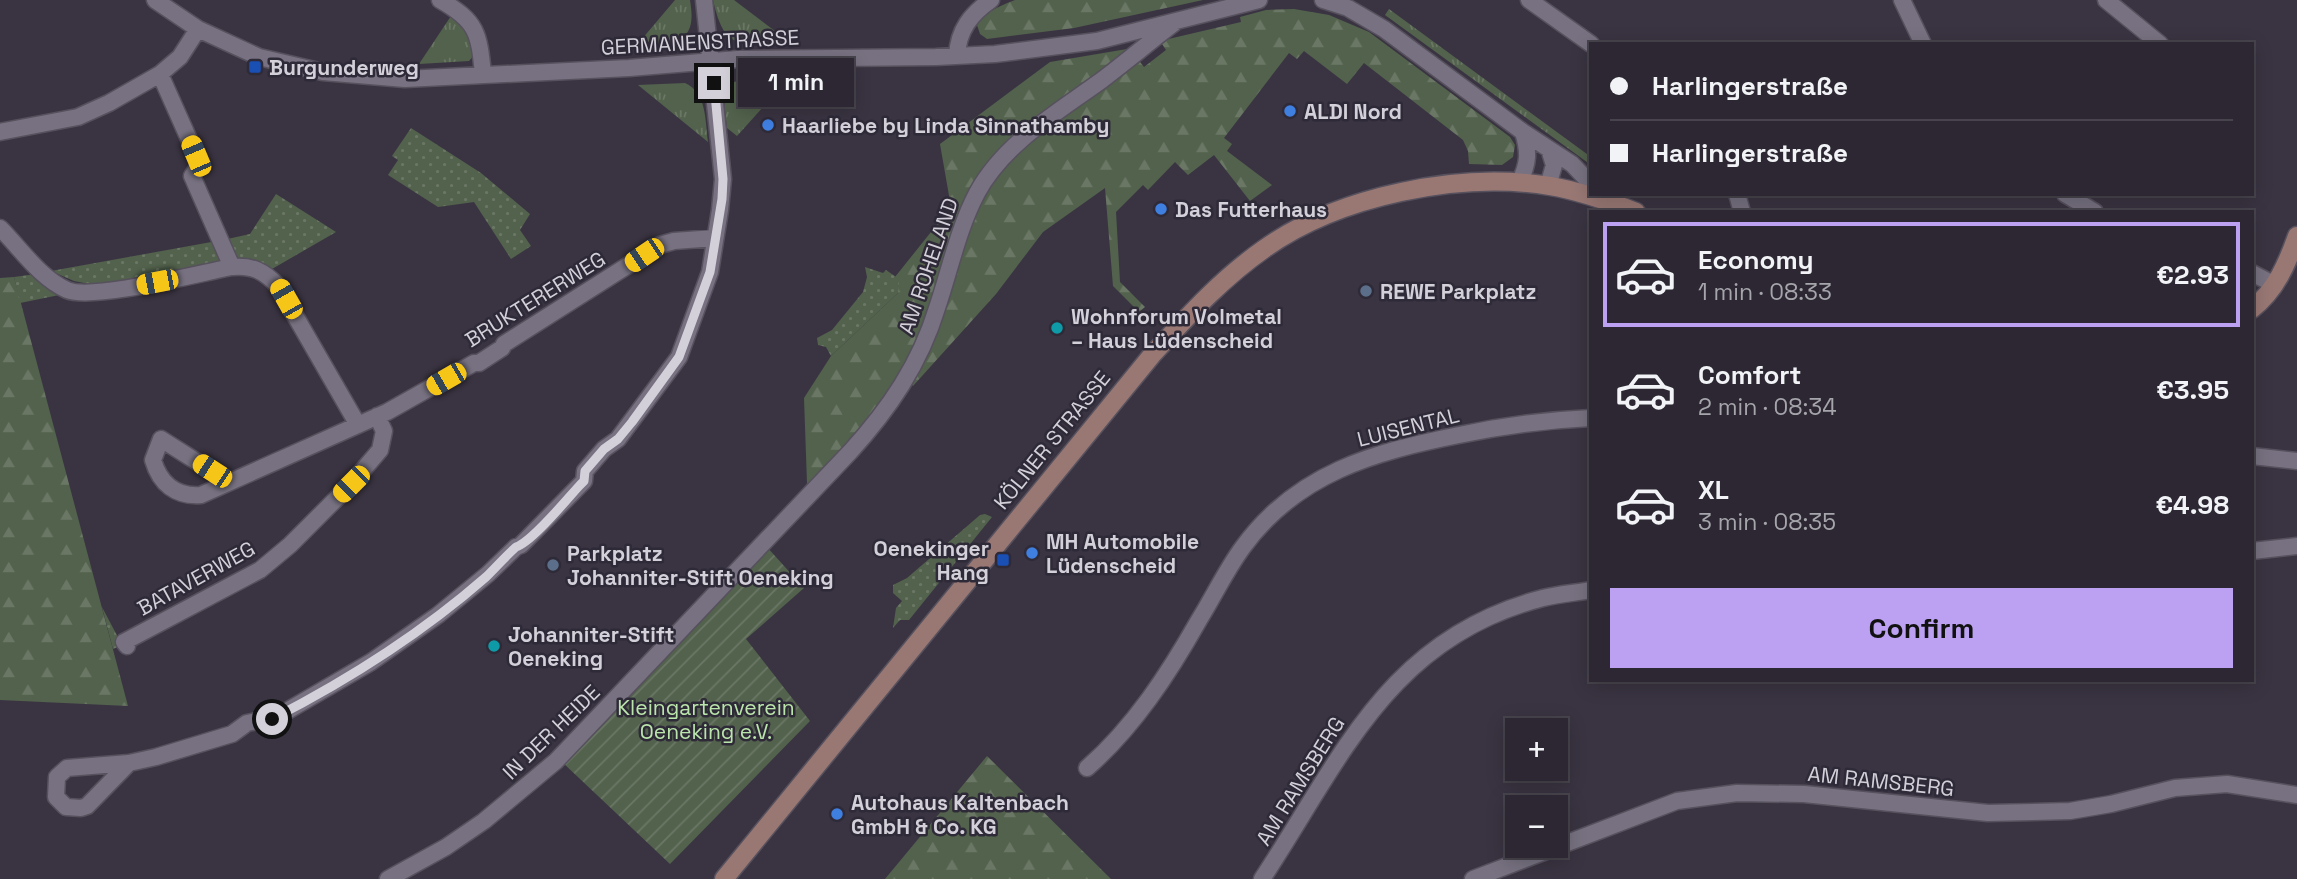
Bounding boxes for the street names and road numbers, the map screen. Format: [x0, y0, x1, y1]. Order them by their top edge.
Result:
street label: GERMANENSTRASSE [600, 23, 800, 61]
street label: AM ROHELAND [892, 194, 964, 338]
street label: BRUKTERERWEG [460, 245, 610, 353]
street label: KÖLNER STRASSE [988, 365, 1116, 515]
street label: LUISENTAL [1354, 401, 1462, 453]
street label: BATAVERWEG [132, 535, 260, 621]
street label: IN DER HEIDE [497, 679, 605, 785]
street label: AM RAMSBERG [1250, 711, 1350, 851]
street label: AM RAMSBERG [1806, 760, 1956, 802]

